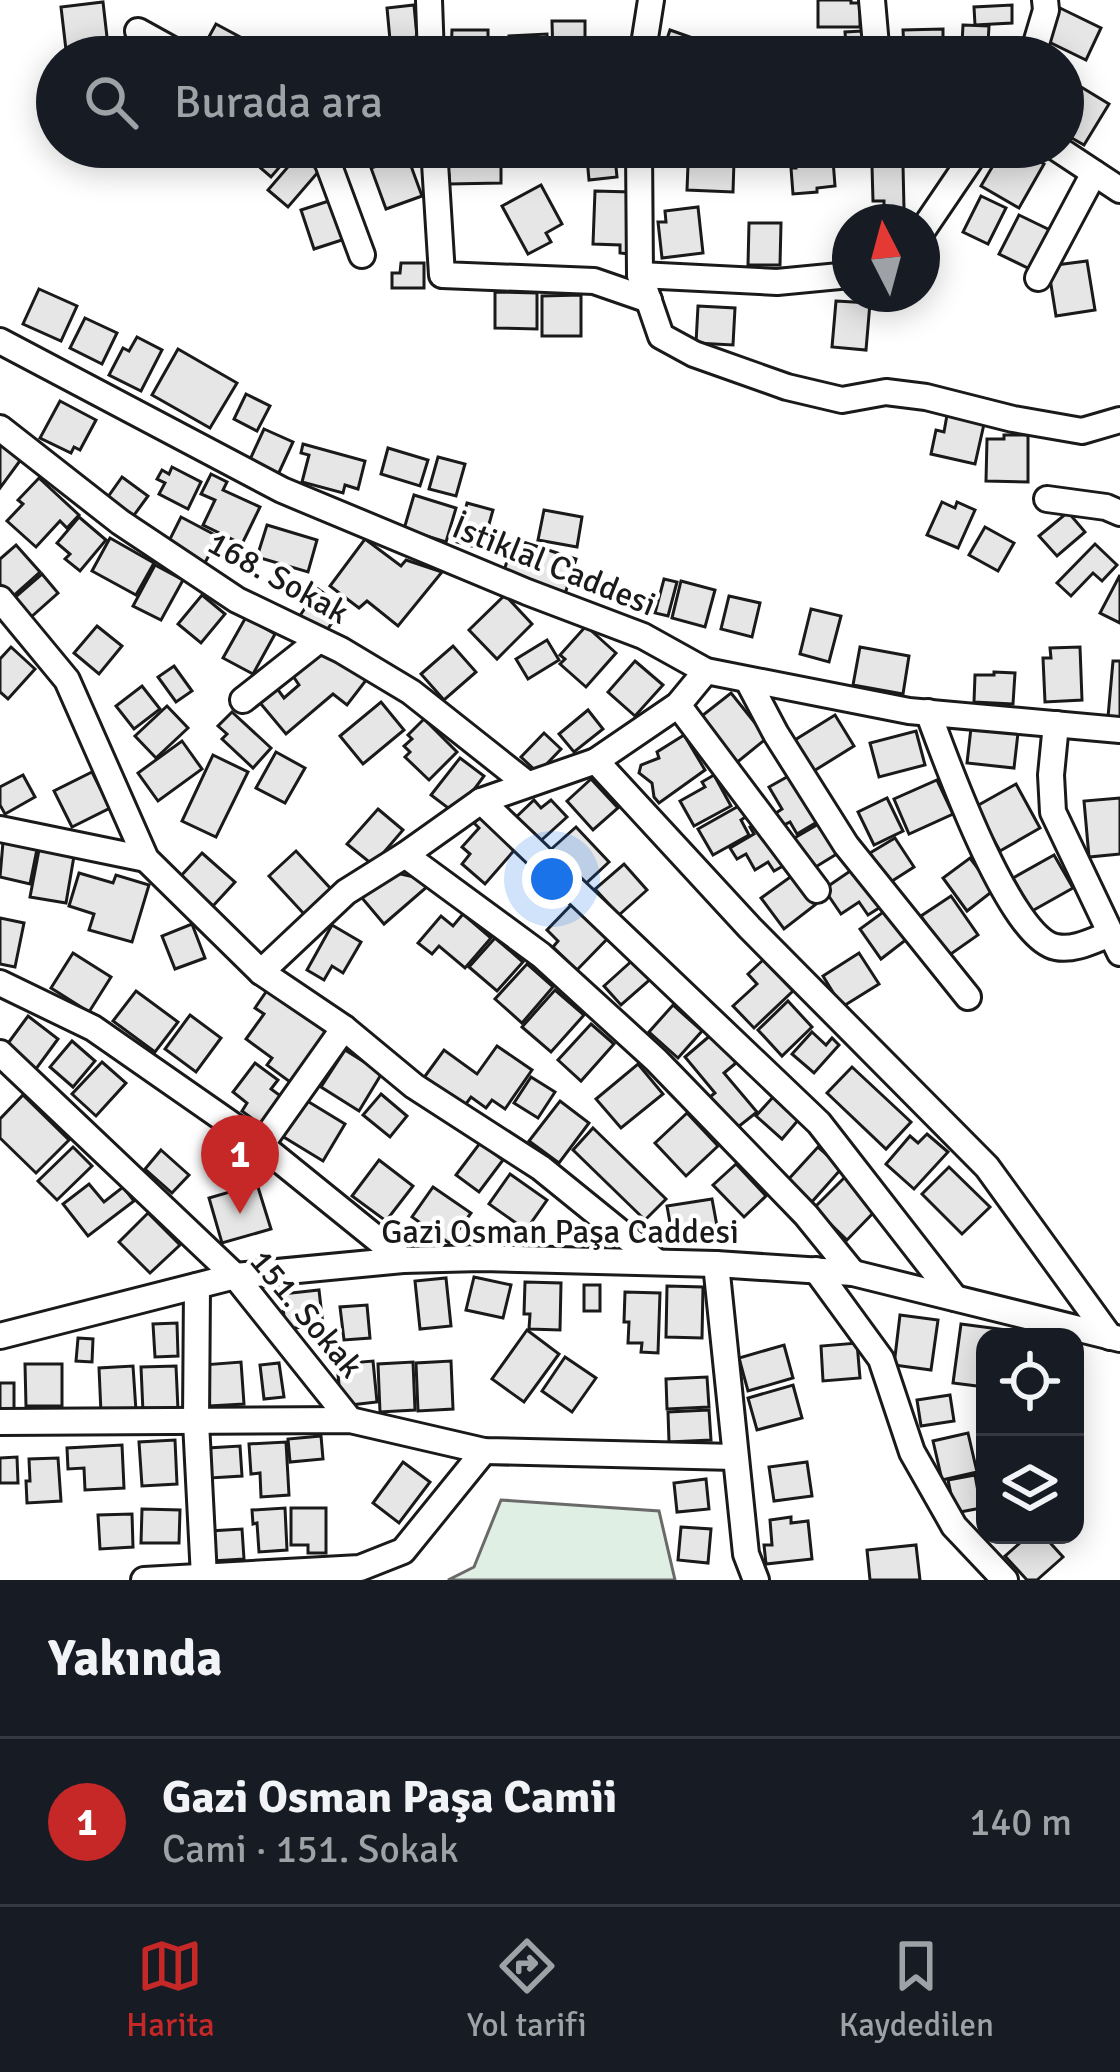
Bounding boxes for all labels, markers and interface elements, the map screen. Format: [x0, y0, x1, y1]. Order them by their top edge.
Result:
search box [36, 36, 1084, 168]
icon: search [78, 69, 144, 135]
text: Burada ara [174, 75, 383, 130]
north arrow [832, 204, 940, 312]
street label: İstiklal Caddesi [446, 507, 662, 625]
street label: 168. Sokak [200, 523, 356, 633]
your location [522, 849, 582, 909]
pin: 1 [201, 1115, 279, 1214]
street label: Gazi Osman Paşa Caddesi [381, 1212, 739, 1253]
street label: 151. Sokak [241, 1242, 371, 1386]
map controls [976, 1328, 1084, 1544]
button: locate [976, 1328, 1084, 1436]
button: layers [976, 1436, 1084, 1544]
text: Yakında [48, 1627, 222, 1690]
text: Gazi Osman Paşa Camii [162, 1770, 617, 1825]
text: 1 [76, 1798, 98, 1846]
text: 140 m [969, 1798, 1072, 1846]
text: Cami · 151. Sokak [162, 1825, 459, 1873]
tab: Harita [126, 1933, 215, 2046]
tab: Yol tarifi [467, 1933, 587, 2046]
tab: Kaydedilen [839, 1933, 994, 2046]

